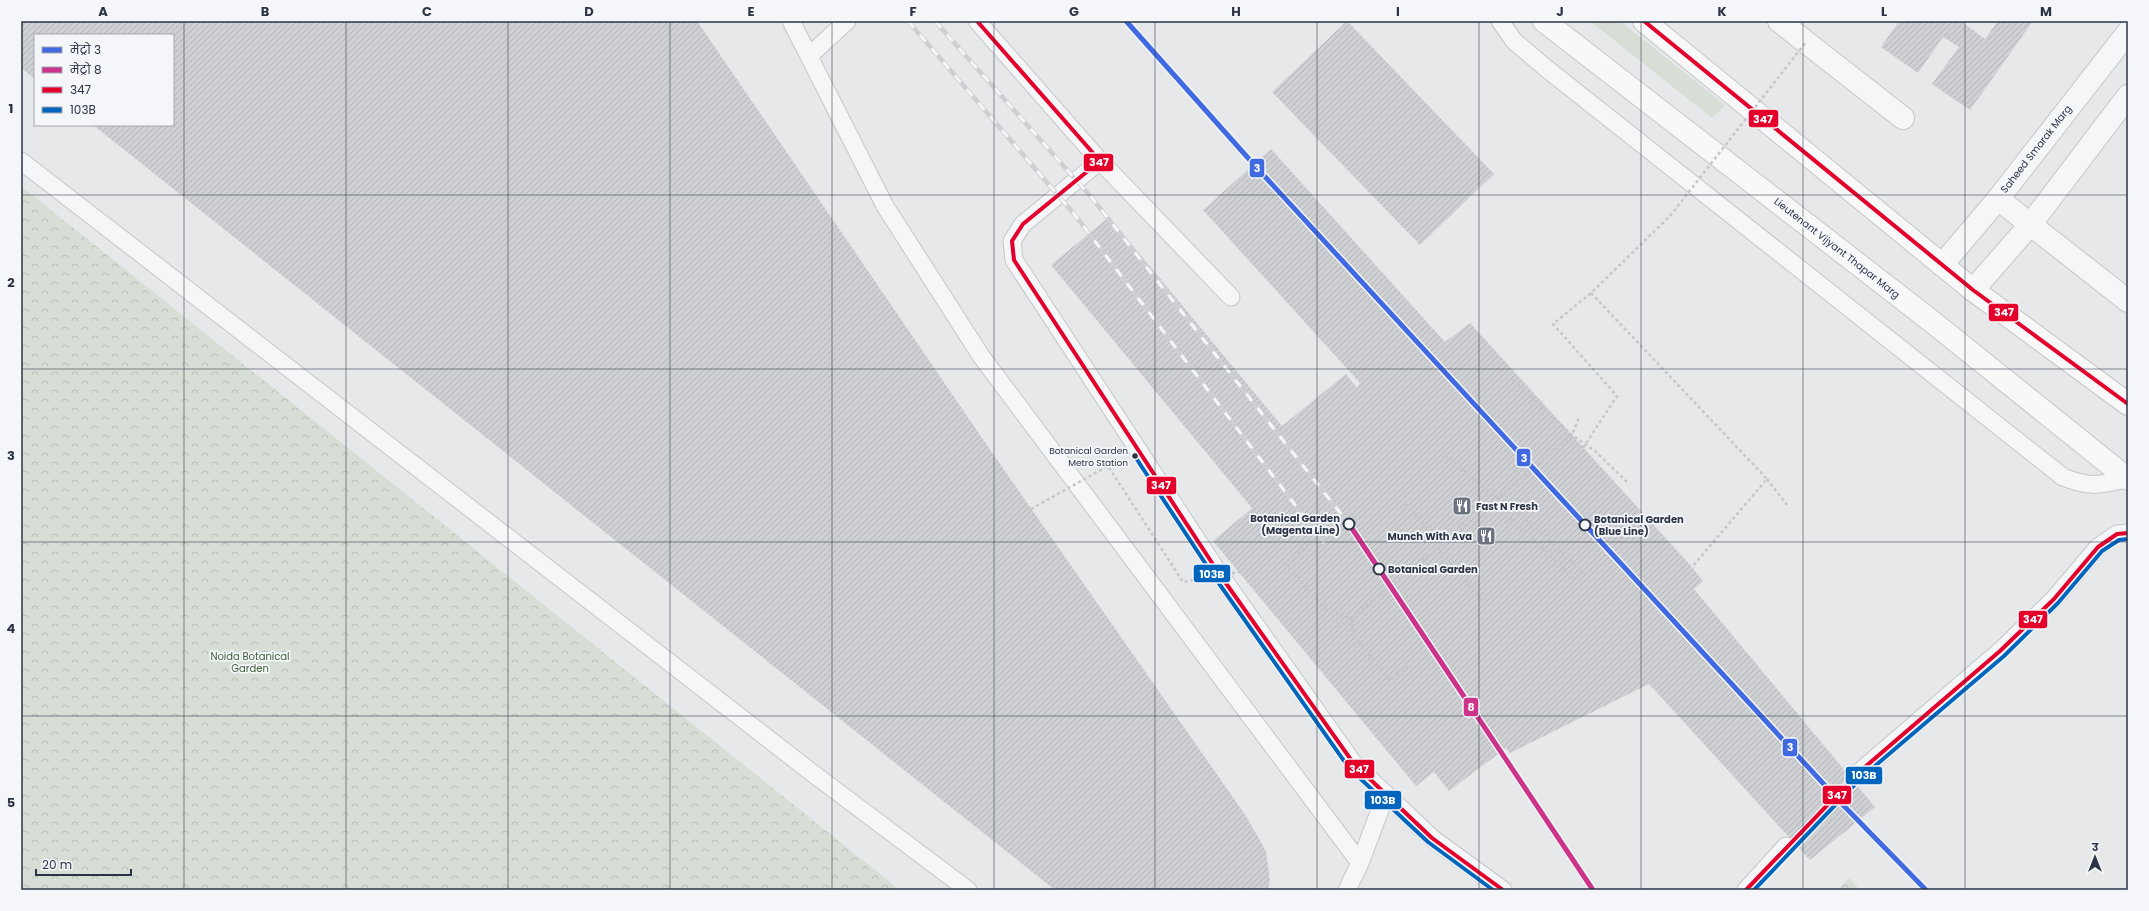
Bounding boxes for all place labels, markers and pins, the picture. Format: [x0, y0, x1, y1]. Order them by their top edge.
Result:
place label: Botanical Garden Metro Station [1049, 445, 1128, 469]
marker: Botanical Garden Metro Station [1130, 451, 1140, 461]
restaurant icon: Fast N Fresh [1451, 495, 1473, 517]
place label: Fast N Fresh [1476, 499, 1538, 514]
place label: Botanical Garden (Magenta Line) [1250, 511, 1340, 538]
place label: Botanical Garden (Blue Line) [1594, 512, 1684, 539]
marker: Botanical Garden (Magenta Line) [1342, 517, 1356, 531]
marker: Botanical Garden (Blue Line) [1578, 518, 1592, 532]
restaurant icon: Munch With Ava [1475, 525, 1497, 547]
place label: Munch With Ava [1388, 529, 1472, 544]
marker: Botanical Garden [1372, 562, 1386, 576]
place label: Botanical Garden [1388, 562, 1478, 577]

